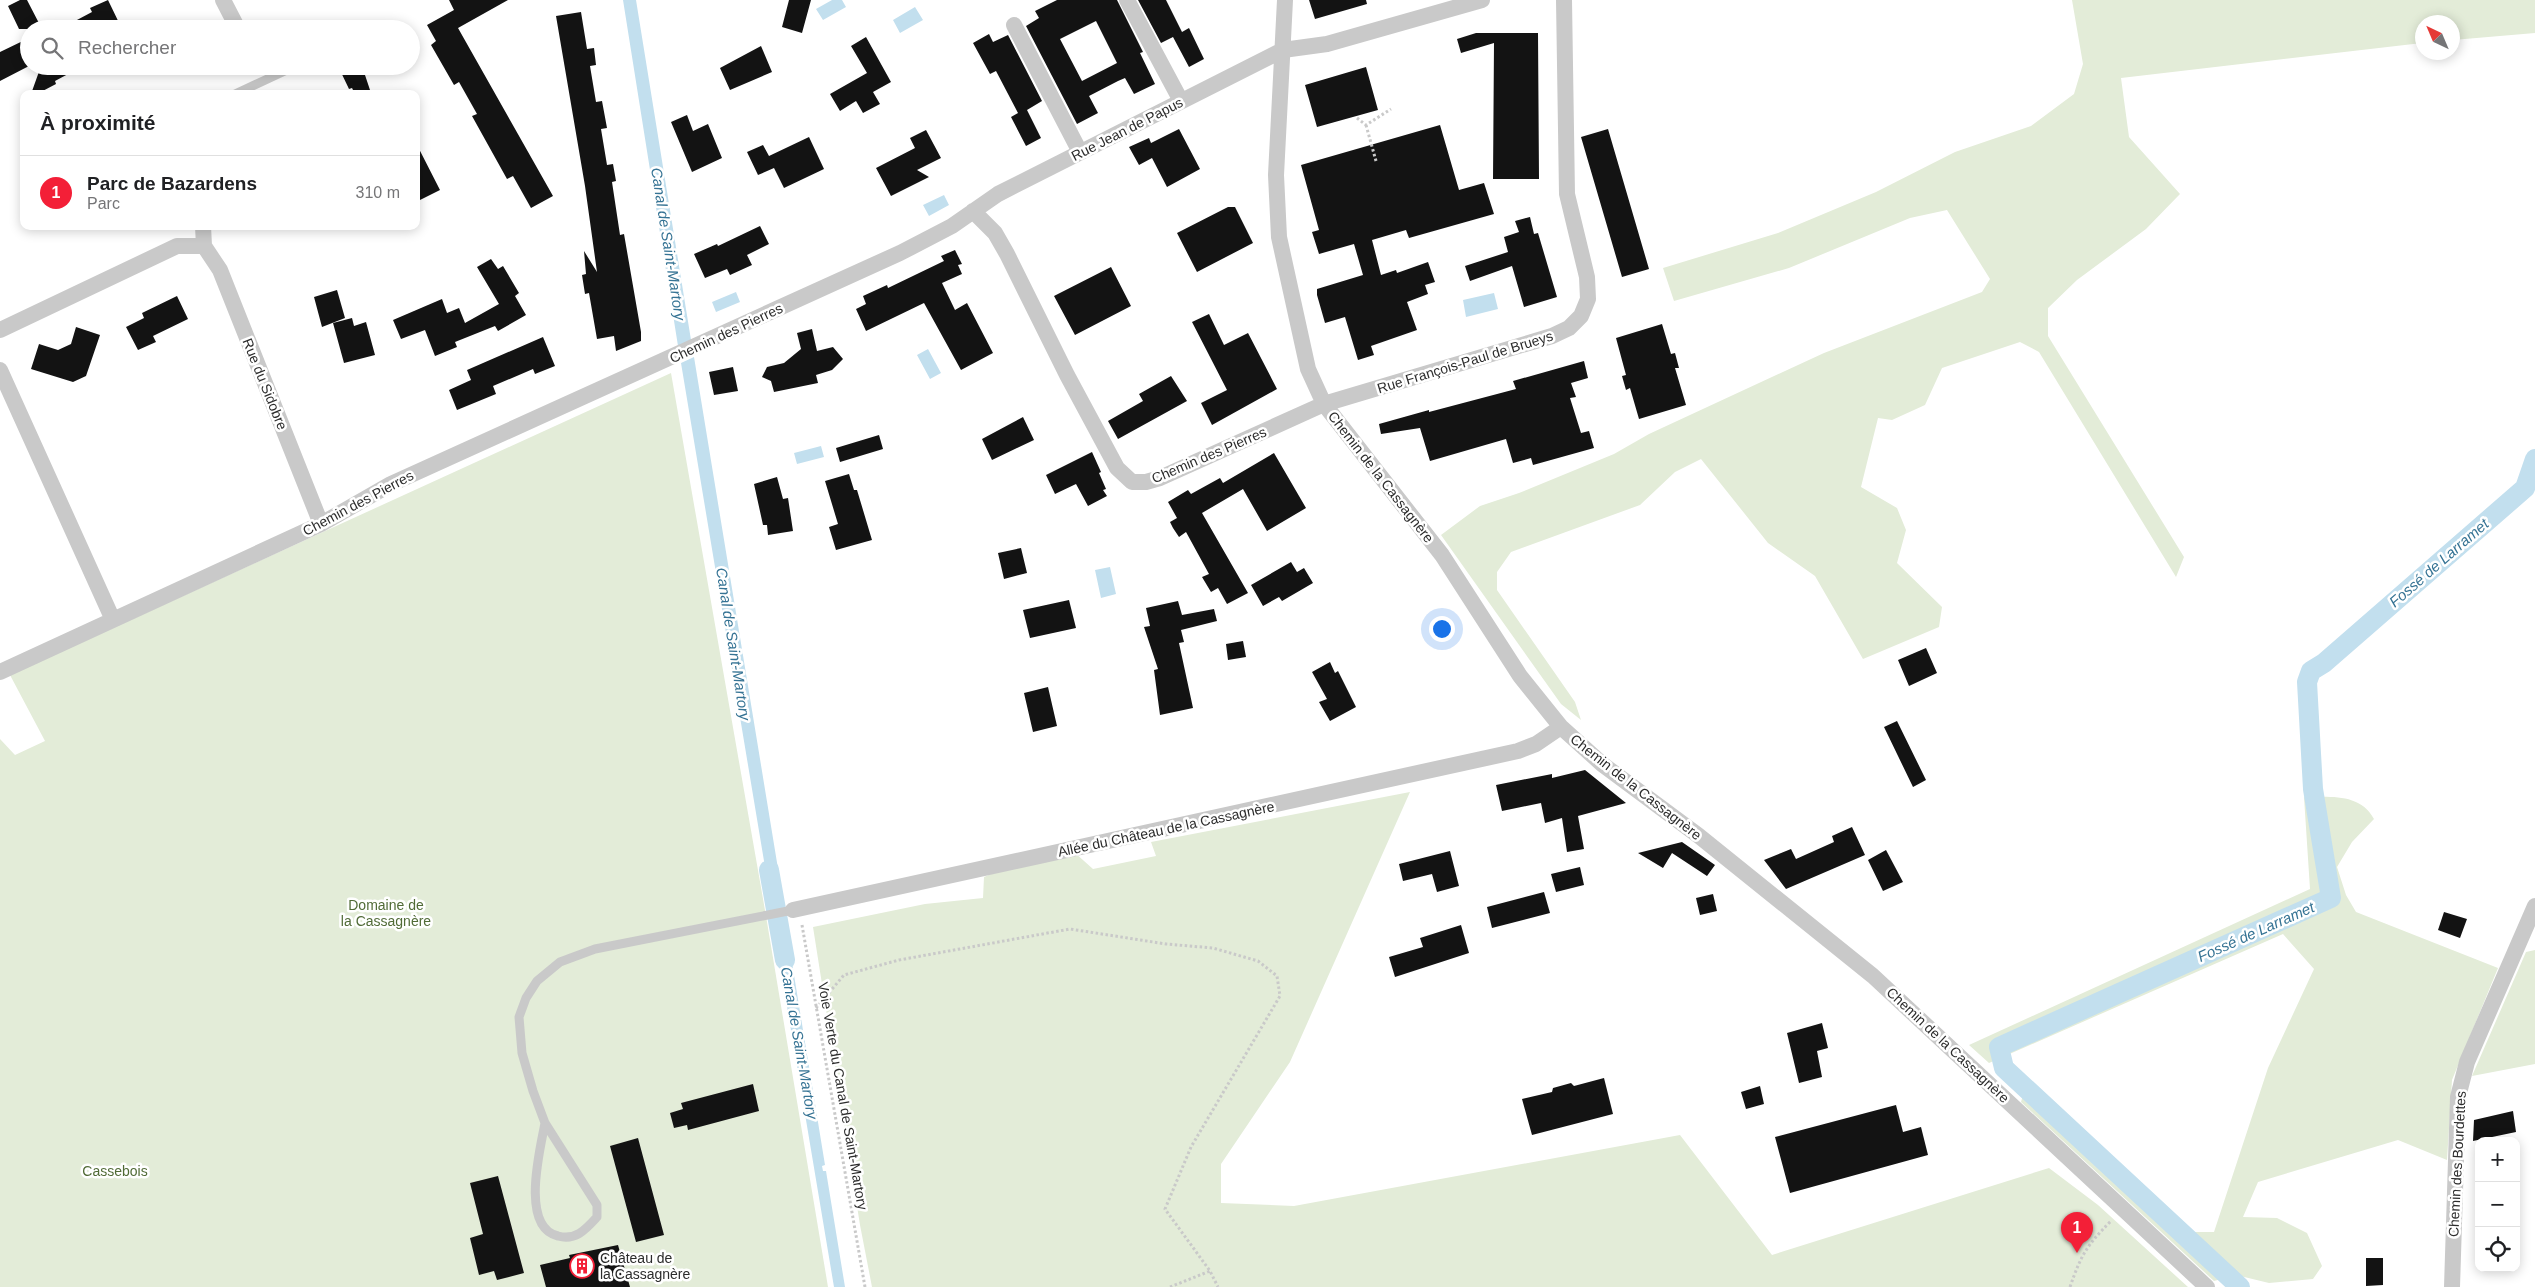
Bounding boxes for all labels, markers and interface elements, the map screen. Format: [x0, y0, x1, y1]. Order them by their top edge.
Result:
north arrow [2415, 15, 2460, 60]
search box [20, 20, 420, 75]
icon: search [38, 34, 66, 62]
text: Rechercher [78, 37, 176, 58]
street label: Rue Jean de Papus [1069, 94, 1185, 164]
text: À proximité [40, 111, 156, 134]
water label: Canal de Saint-Martory [648, 166, 689, 323]
text: Parc de Bazardens [87, 173, 257, 194]
text: 1 [52, 184, 60, 201]
text: 310 m [356, 184, 400, 201]
text: Parc [87, 195, 120, 212]
street label: Chemin des Pierres [667, 300, 785, 366]
street label: Rue François-Paul de Brueys [1375, 328, 1555, 396]
street label: Rue du Sidobre [239, 336, 291, 432]
street label: Chemin de la Cassagnère [1325, 408, 1437, 546]
street label: Chemin des Pierres [1149, 424, 1269, 486]
street label: Chemin des Pierres [300, 467, 416, 539]
water label: Fossé de Larramet [2386, 514, 2492, 610]
water label: Canal de Saint-Martory [713, 566, 754, 723]
your location [1429, 616, 1455, 642]
street label: Chemin de la Cassagnère [1567, 731, 1705, 843]
street label: Allée du Château de la Cassagnère [1056, 798, 1276, 860]
park label: Domaine de la Cassagnère [341, 897, 431, 929]
water label: Fossé de Larramet [2195, 898, 2318, 965]
water label: Canal de Saint-Martory [778, 965, 822, 1122]
street label: Voie Verte du Canal de Saint-Martory [815, 981, 871, 1211]
street label: Chemin de la Cassagnère [1883, 984, 2013, 1106]
street label: Chemin des Bourdettes [2445, 1091, 2469, 1237]
map controls [2475, 1137, 2520, 1272]
button: + [2475, 1137, 2520, 1182]
park label: Cassebois [82, 1163, 148, 1179]
button: − [2475, 1182, 2520, 1227]
pin: 1 [2061, 1212, 2093, 1253]
button: locate [2475, 1227, 2520, 1272]
place label: Château de la Cassagnère [600, 1250, 690, 1282]
building icon: Château de la Cassagnère [569, 1253, 595, 1279]

